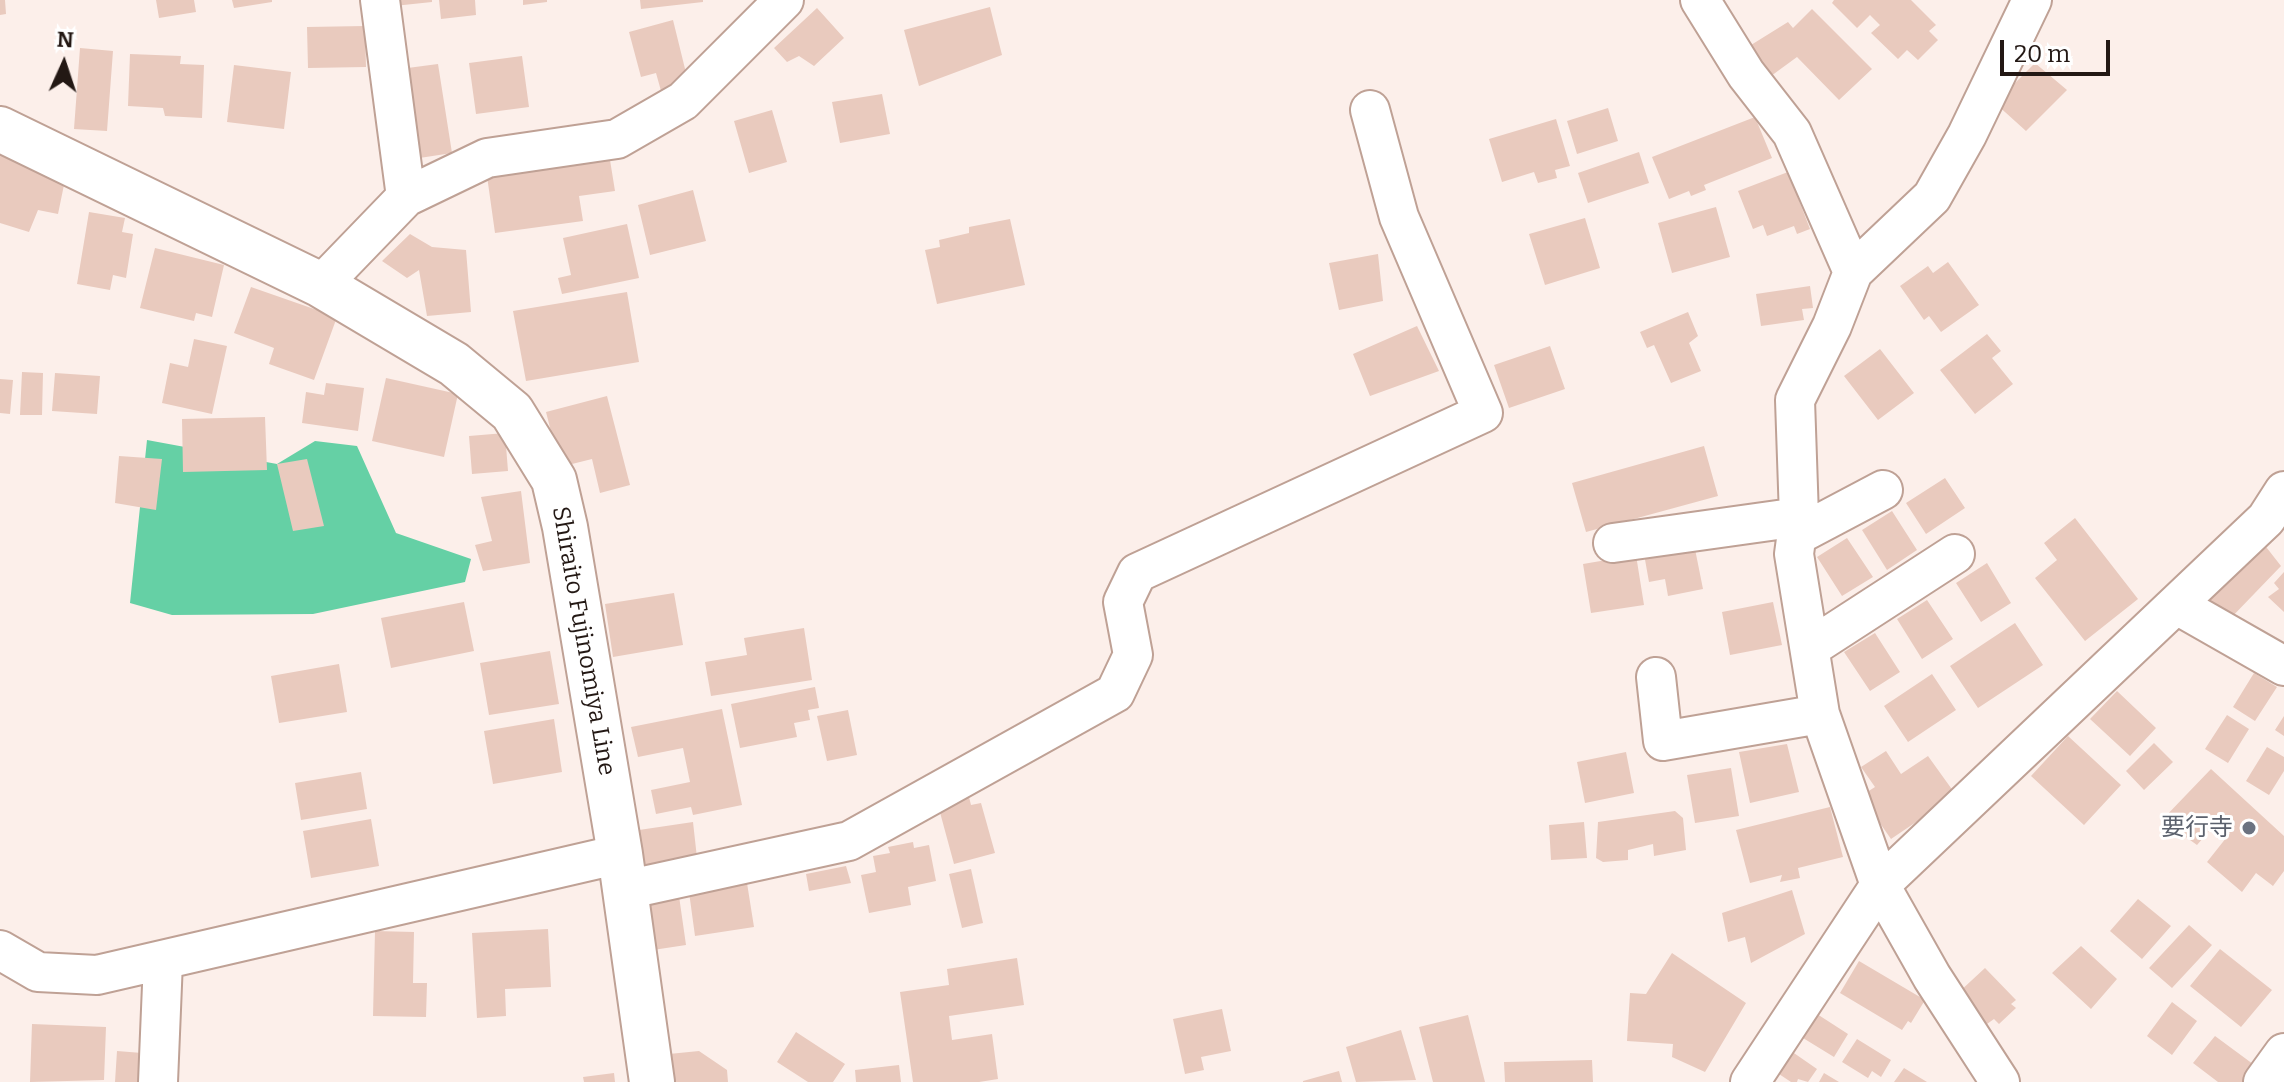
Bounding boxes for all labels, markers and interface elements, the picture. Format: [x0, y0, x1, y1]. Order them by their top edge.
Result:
north arrow [24, 24, 104, 104]
scale bar [2004, 24, 2114, 74]
text: N [56, 26, 74, 53]
text: 20 m [2014, 40, 2070, 68]
street label: Shiraito Fujinomiya Line [545, 504, 621, 778]
place label: 要行寺 [2161, 814, 2233, 842]
marker: 要行寺 [2240, 819, 2258, 837]

